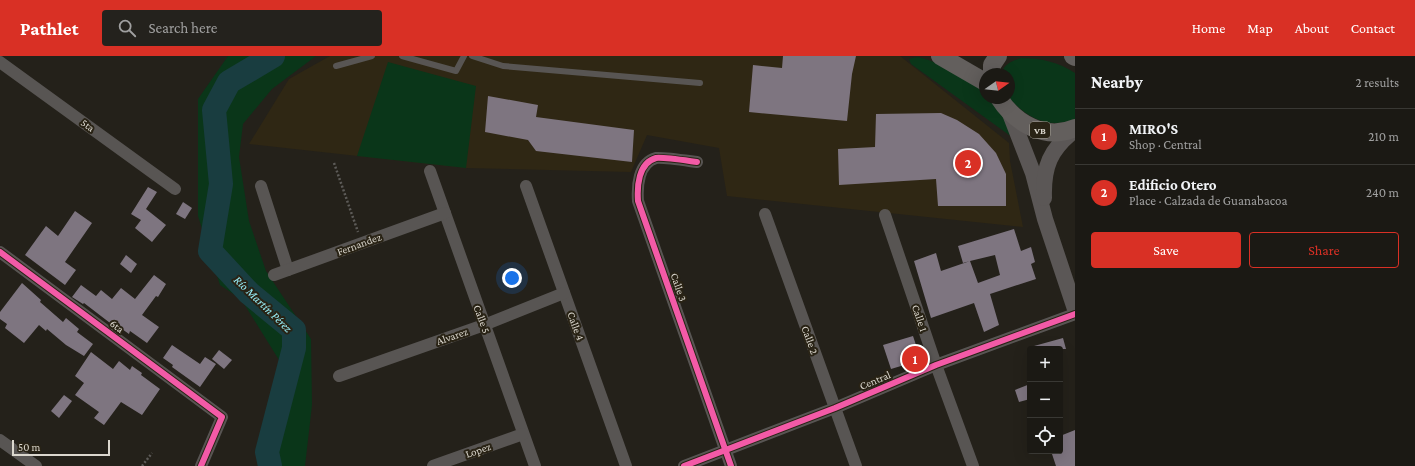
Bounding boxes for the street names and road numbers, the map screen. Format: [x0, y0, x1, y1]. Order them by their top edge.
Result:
street label: 5ta [79, 116, 97, 134]
road number: VB [1030, 122, 1050, 138]
street label: Fernandez [335, 230, 383, 258]
street label: Calle 3 [669, 271, 689, 303]
street label: Calle 5 [471, 303, 493, 335]
street label: Calle 1 [910, 303, 930, 333]
street label: Calle 4 [565, 310, 587, 342]
street label: 6ta [108, 317, 126, 335]
street label: Calle 2 [799, 324, 821, 356]
street label: Alvarez [435, 325, 470, 347]
street label: Central [858, 368, 892, 392]
street label: Lopez [464, 440, 493, 461]

